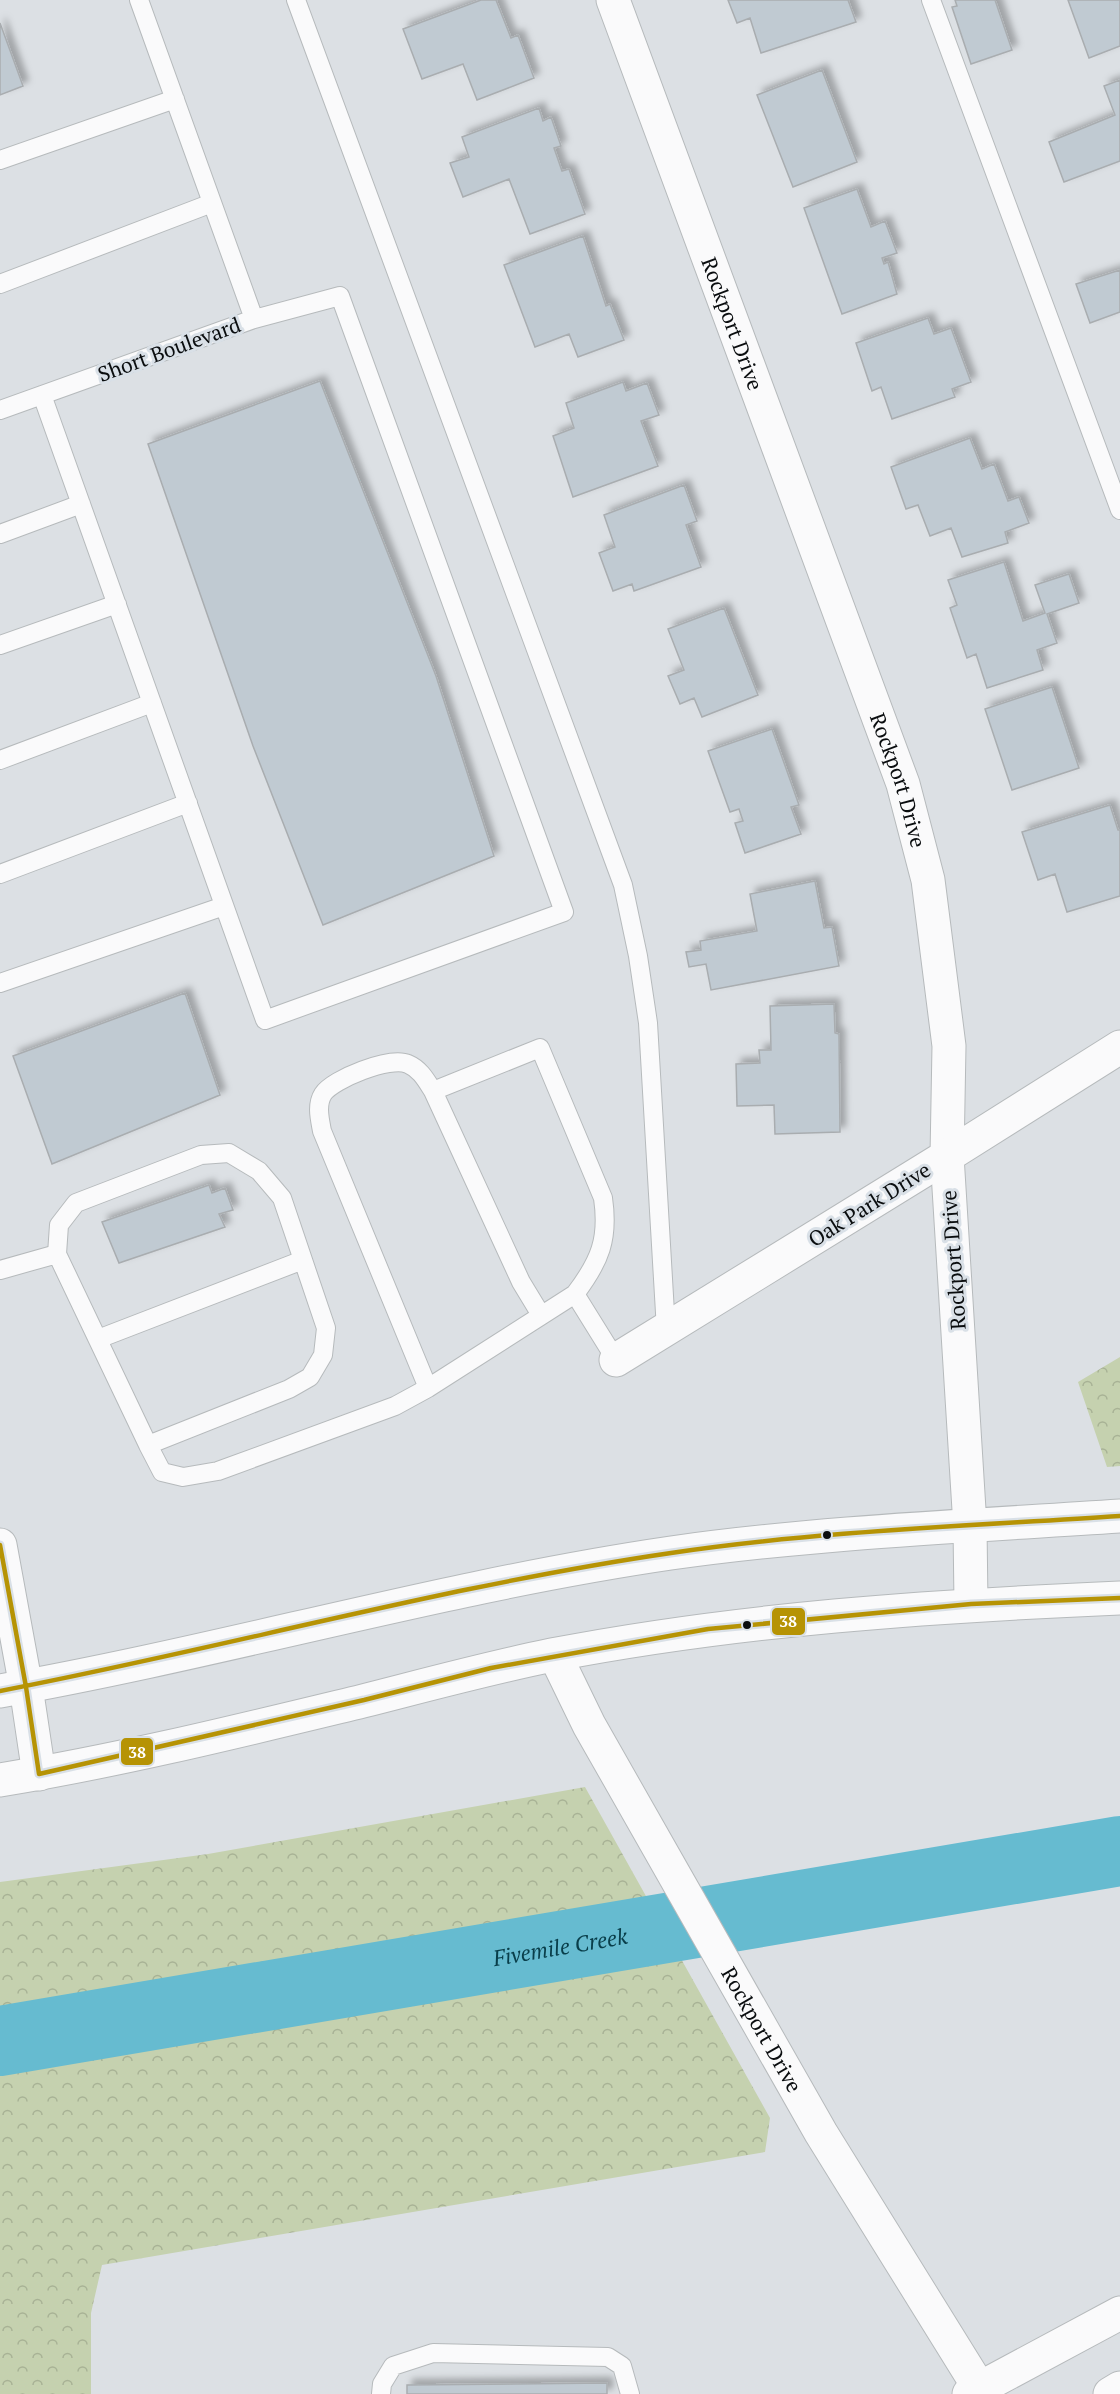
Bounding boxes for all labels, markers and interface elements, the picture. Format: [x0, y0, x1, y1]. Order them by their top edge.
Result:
street label: Rockport Drive [695, 253, 770, 394]
street label: Short Boulevard [94, 310, 245, 388]
street label: Rockport Drive [864, 709, 933, 850]
street label: Oak Park Drive [803, 1155, 935, 1253]
street label: Rockport Drive [934, 1189, 972, 1331]
unlabelled marker [821, 1529, 833, 1541]
line badge: 38 [771, 1607, 806, 1636]
text: 38 [779, 1610, 797, 1632]
unlabelled marker [741, 1619, 753, 1631]
line badge: 38 [120, 1737, 154, 1766]
text: 38 [128, 1741, 146, 1763]
water label: Fivemile Creek [490, 1920, 630, 1972]
street label: Rockport Drive [715, 1962, 809, 2097]

